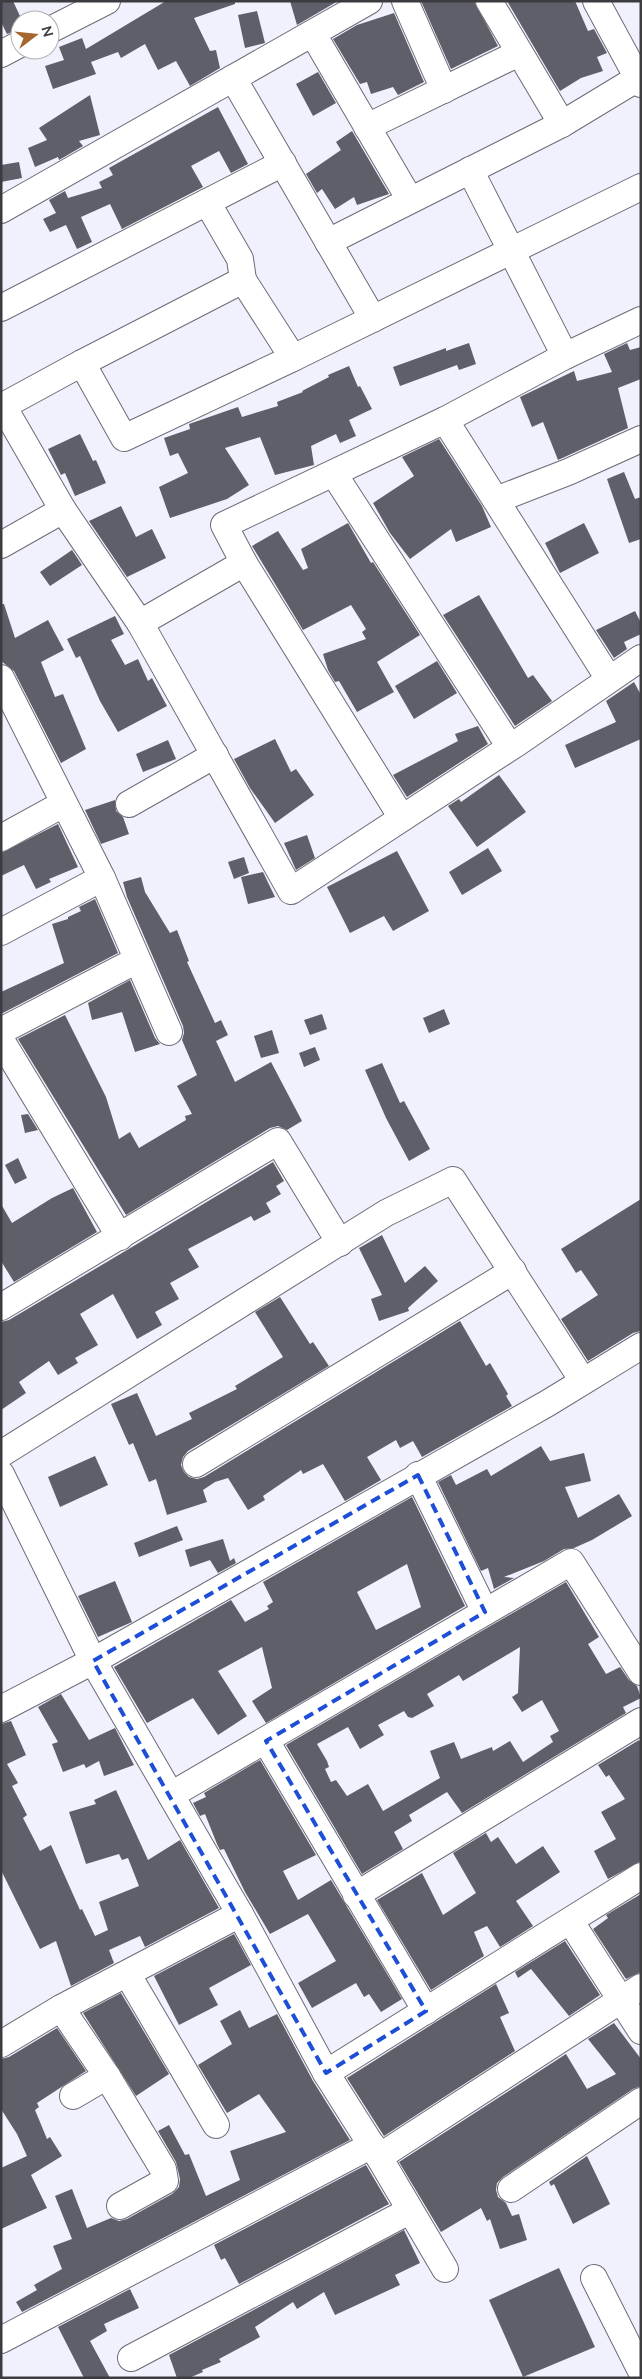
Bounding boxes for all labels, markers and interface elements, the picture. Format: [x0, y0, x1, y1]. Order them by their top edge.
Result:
north arrow [10, 10, 60, 60]
text: N [37, 24, 58, 39]

